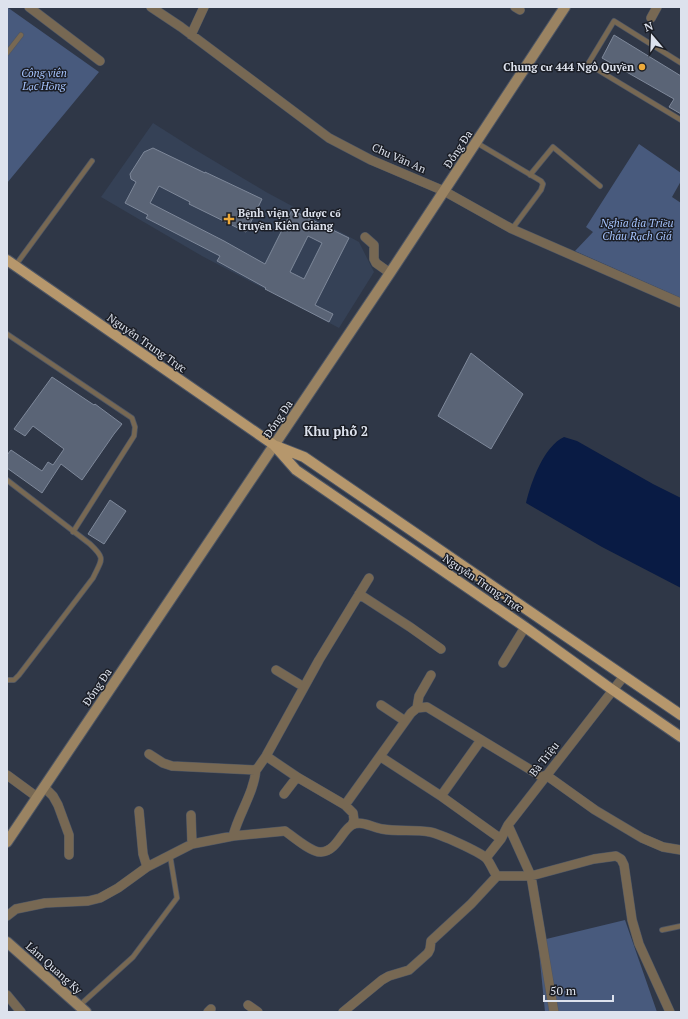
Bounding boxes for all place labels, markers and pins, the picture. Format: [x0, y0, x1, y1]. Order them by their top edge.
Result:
place label: Chung cư 444 Ngô Quyền [503, 60, 634, 74]
marker: Chung cư 444 Ngô Quyền [637, 62, 647, 72]
place label: Bệnh viện Y dược cổ truyền Kiên Giang [238, 206, 341, 233]
marker: Bệnh viện Y dược cổ truyền Kiên Giang [223, 213, 235, 225]

